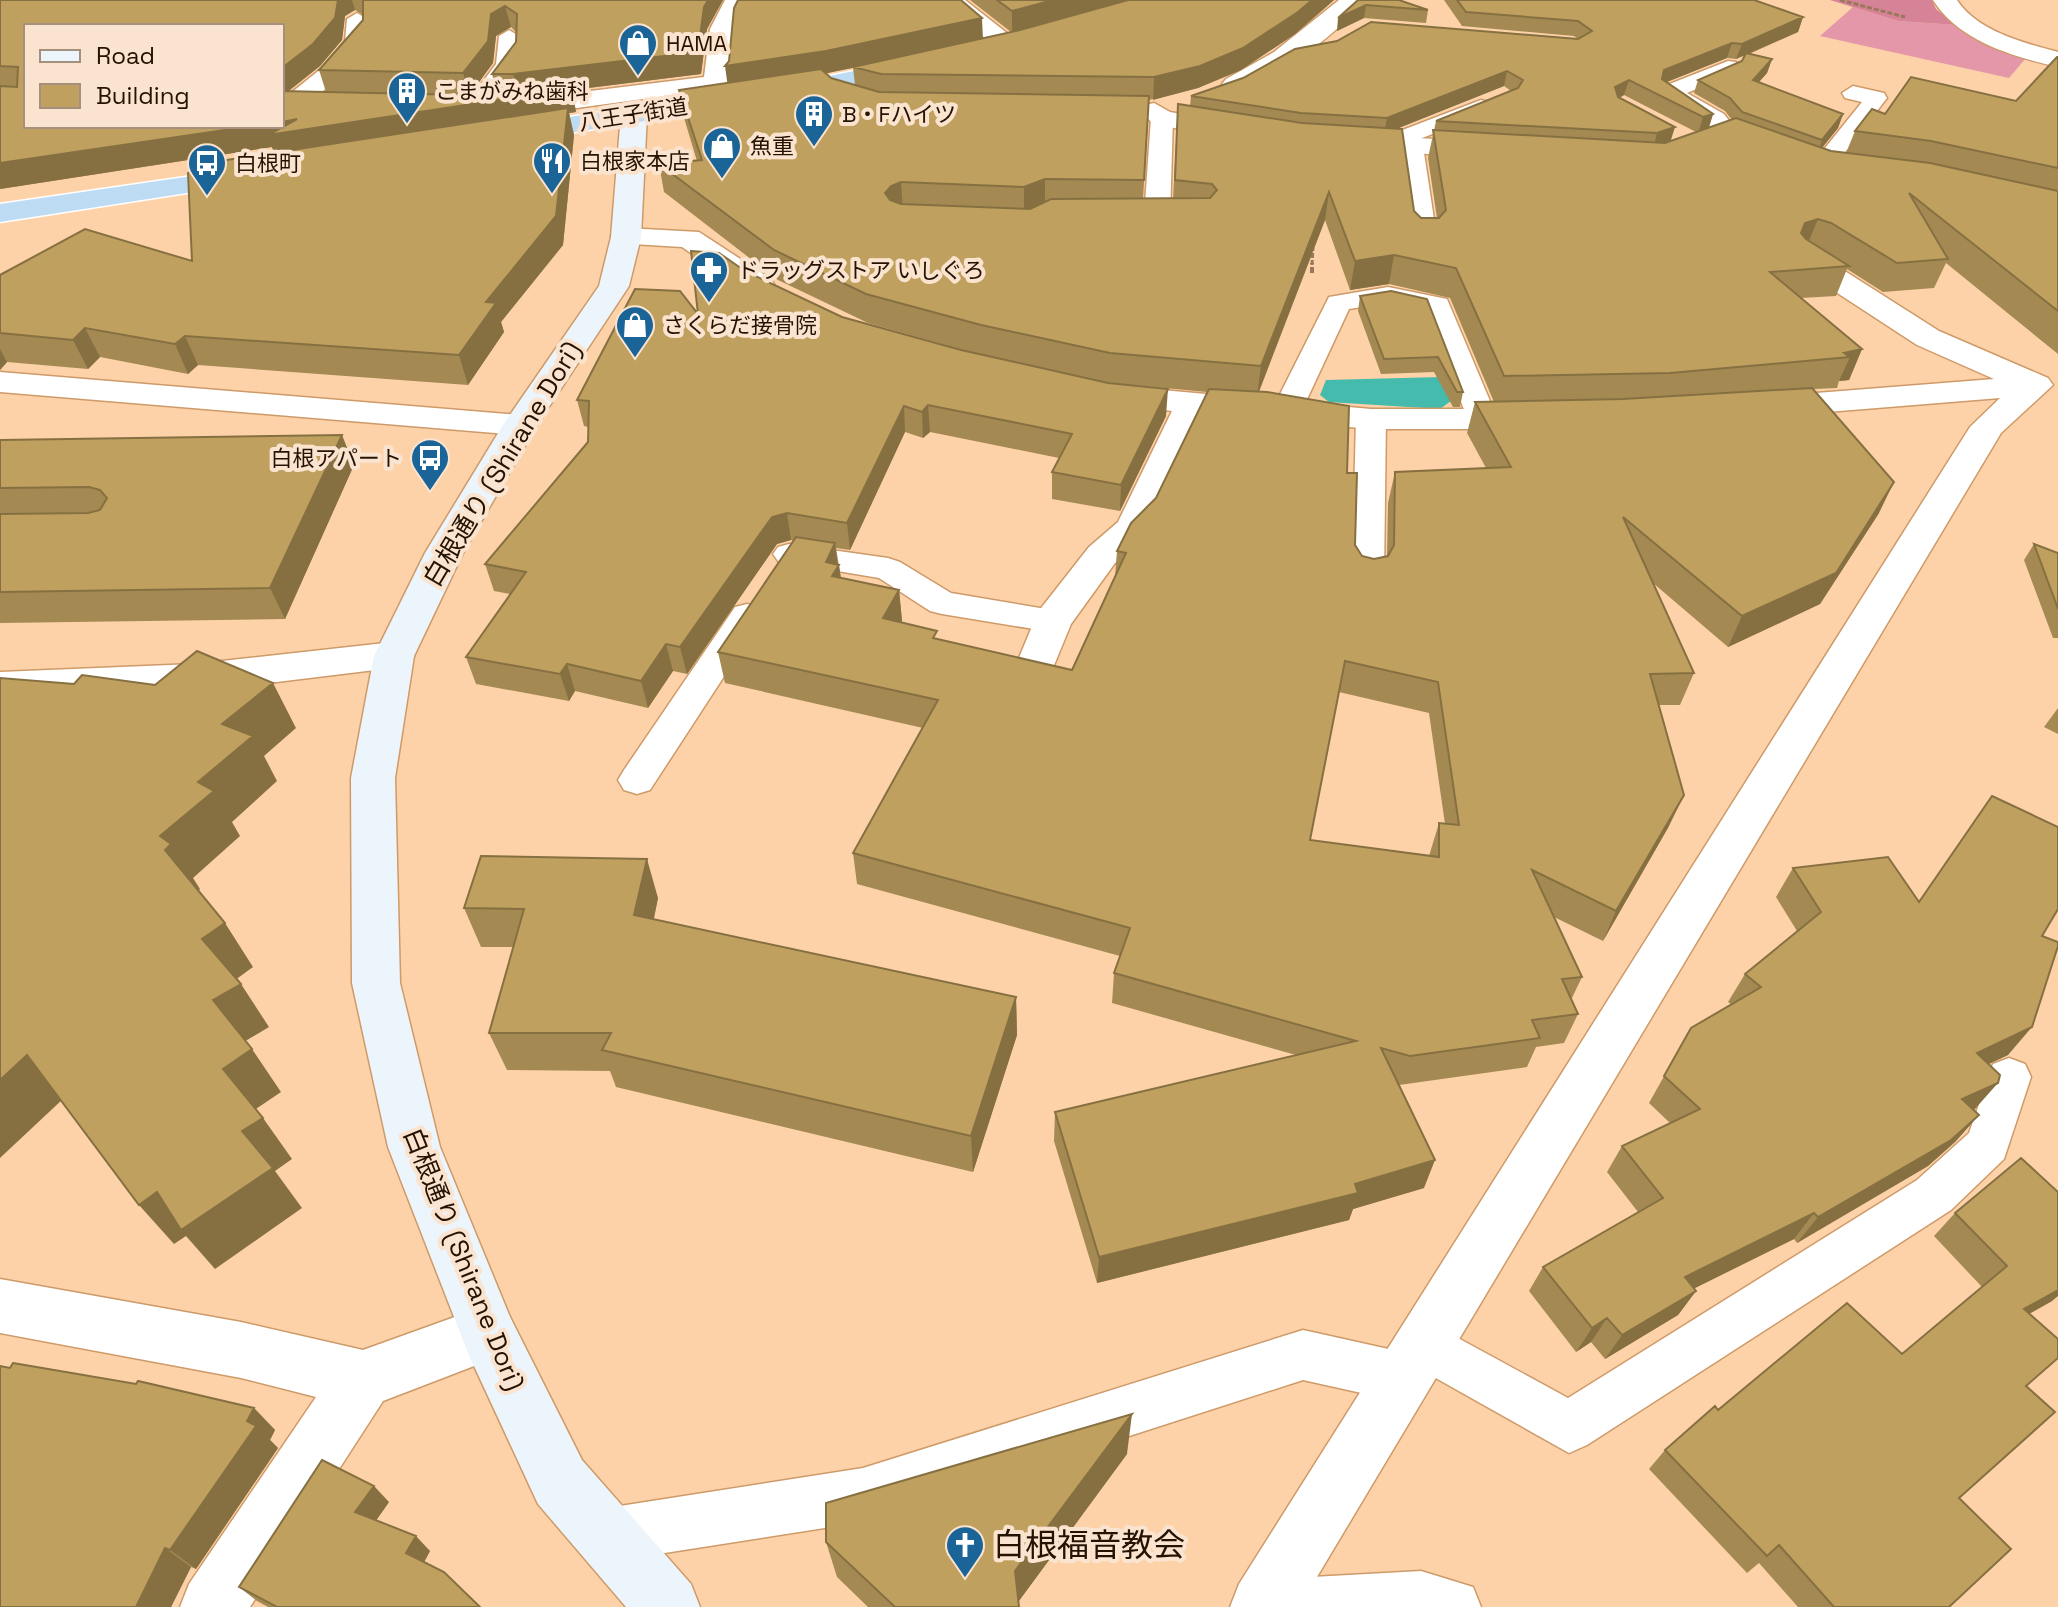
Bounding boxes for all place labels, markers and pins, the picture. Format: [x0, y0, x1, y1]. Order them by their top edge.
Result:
shop icon: HAMA [617, 22, 659, 77]
place label: HAMA [666, 29, 727, 57]
building icon: こまがみね歯科 [386, 70, 428, 125]
place label: こまがみね歯科 [435, 77, 589, 105]
building icon: B・Fハイツ [793, 93, 835, 148]
place label: B・Fハイツ [842, 100, 956, 128]
shop icon: 魚重 [701, 125, 743, 180]
place label: 魚重 [750, 132, 794, 160]
restaurant icon: 白根家本店 [531, 140, 573, 195]
bus stop icon: 白根町 [186, 142, 228, 197]
place label: 白根家本店 [580, 147, 690, 175]
place label: 白根町 [235, 149, 301, 177]
pharmacy icon: ドラッグストア いしぐろ [688, 249, 730, 304]
place label: ドラッグストア いしぐろ [737, 256, 985, 284]
shop icon: さくらだ接骨院 [614, 304, 656, 359]
place label: さくらだ接骨院 [663, 311, 817, 339]
bus stop icon: 白根アパート [409, 437, 451, 492]
place label: 白根アパート [270, 444, 402, 472]
church icon: 白根福音教会 [944, 1524, 986, 1579]
place label: 白根福音教会 [993, 1525, 1185, 1565]

